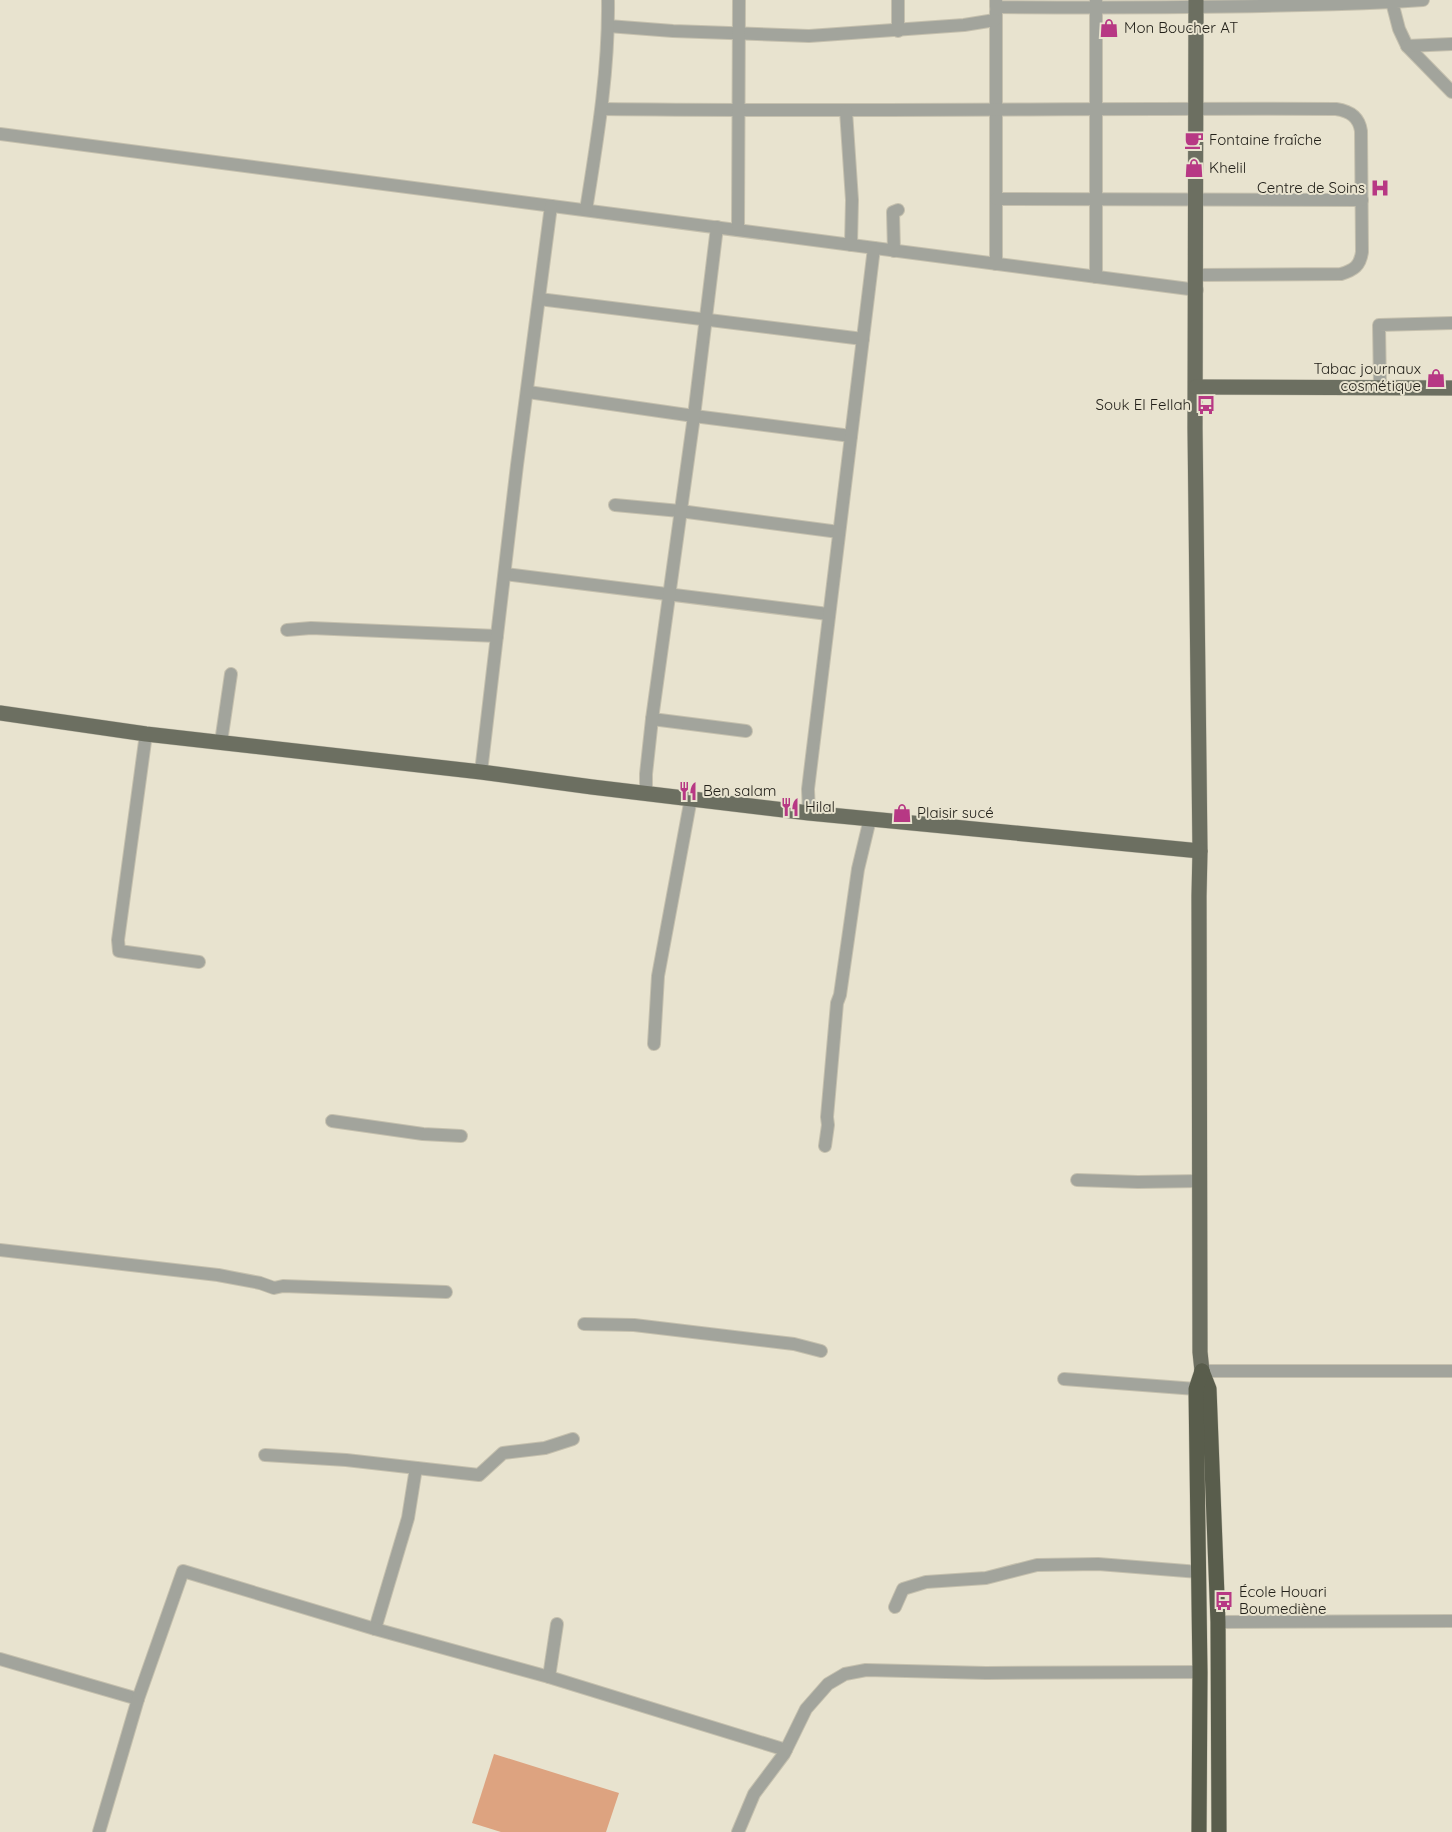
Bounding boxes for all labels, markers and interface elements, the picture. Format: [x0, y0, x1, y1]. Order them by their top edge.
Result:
shop icon: Mon Boucher AT [1098, 17, 1120, 39]
place label: Mon Boucher AT [1124, 18, 1238, 37]
cafe icon: Fontaine fraîche [1183, 129, 1205, 151]
place label: Fontaine fraîche [1209, 130, 1322, 149]
shop icon: Khelil [1183, 157, 1205, 179]
place label: Khelil [1209, 158, 1246, 177]
hospital icon: Centre de Soins [1369, 177, 1391, 199]
place label: Centre de Soins [1257, 178, 1365, 197]
place label: Tabac journaux cosmétique [1313, 359, 1421, 395]
shop icon: Tabac journaux cosmétique [1425, 367, 1447, 389]
bus stop icon: Souk El Fellah [1195, 394, 1217, 416]
place label: Souk El Fellah [1096, 395, 1191, 414]
restaurant icon: Ben salam [677, 780, 699, 802]
place label: Ben salam [703, 781, 776, 800]
restaurant icon: Hilal [779, 796, 801, 818]
place label: Hilal [805, 797, 835, 816]
shop icon: Plaisir sucé [891, 802, 913, 824]
place label: Plaisir sucé [917, 803, 994, 822]
place label: École Houari Boumediène [1239, 1582, 1327, 1618]
bus stop icon: École Houari Boumediène [1213, 1590, 1235, 1612]

